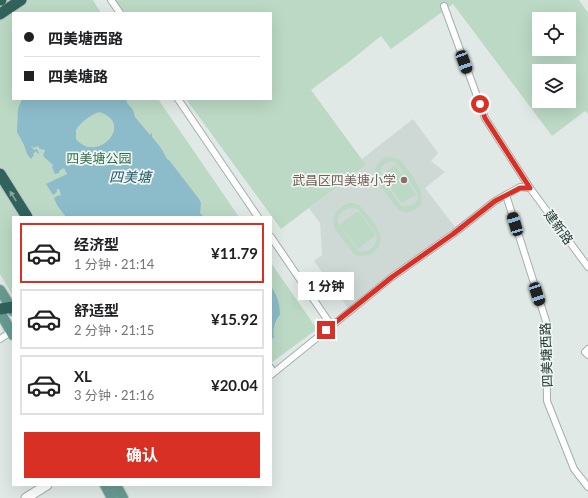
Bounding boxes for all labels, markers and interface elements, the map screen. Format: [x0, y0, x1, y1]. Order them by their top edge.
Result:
map controls [532, 12, 576, 108]
button: locate [532, 12, 576, 56]
text: 四美塘西路 [48, 29, 123, 47]
car [454, 49, 474, 75]
button: layers [532, 64, 576, 108]
text: 四美塘路 [48, 67, 108, 85]
route start [471, 95, 489, 113]
park label: 四美塘公园 [66, 150, 132, 166]
water label: 四美塘 [109, 168, 153, 185]
place label: 武昌区四美塘小学 [292, 172, 396, 188]
marker: 武昌区四美塘小学 [399, 175, 409, 185]
one-way arrow [10, 190, 17, 202]
street label: 建新路 [541, 207, 577, 247]
car [506, 211, 524, 237]
icon: car [26, 235, 62, 271]
text: 经济型 [74, 235, 119, 253]
text: ¥11.79 [211, 244, 258, 262]
text: 1 分钟 · 21:14 [74, 256, 154, 272]
callout: 1 分钟 [298, 272, 354, 300]
text: 1 分钟 [308, 278, 344, 294]
car [528, 281, 546, 307]
icon: car [26, 301, 62, 337]
text: 舒适型 [74, 301, 119, 319]
text: ¥15.92 [211, 310, 258, 328]
route end [317, 321, 335, 339]
text: 2 分钟 · 21:15 [74, 322, 154, 338]
street label: 四美塘西路 [537, 322, 555, 388]
icon: car [26, 367, 62, 403]
text: XL [74, 367, 92, 385]
text: ¥20.04 [211, 376, 258, 394]
text: 3 分钟 · 21:16 [74, 387, 154, 403]
button: 确认 [24, 432, 260, 478]

